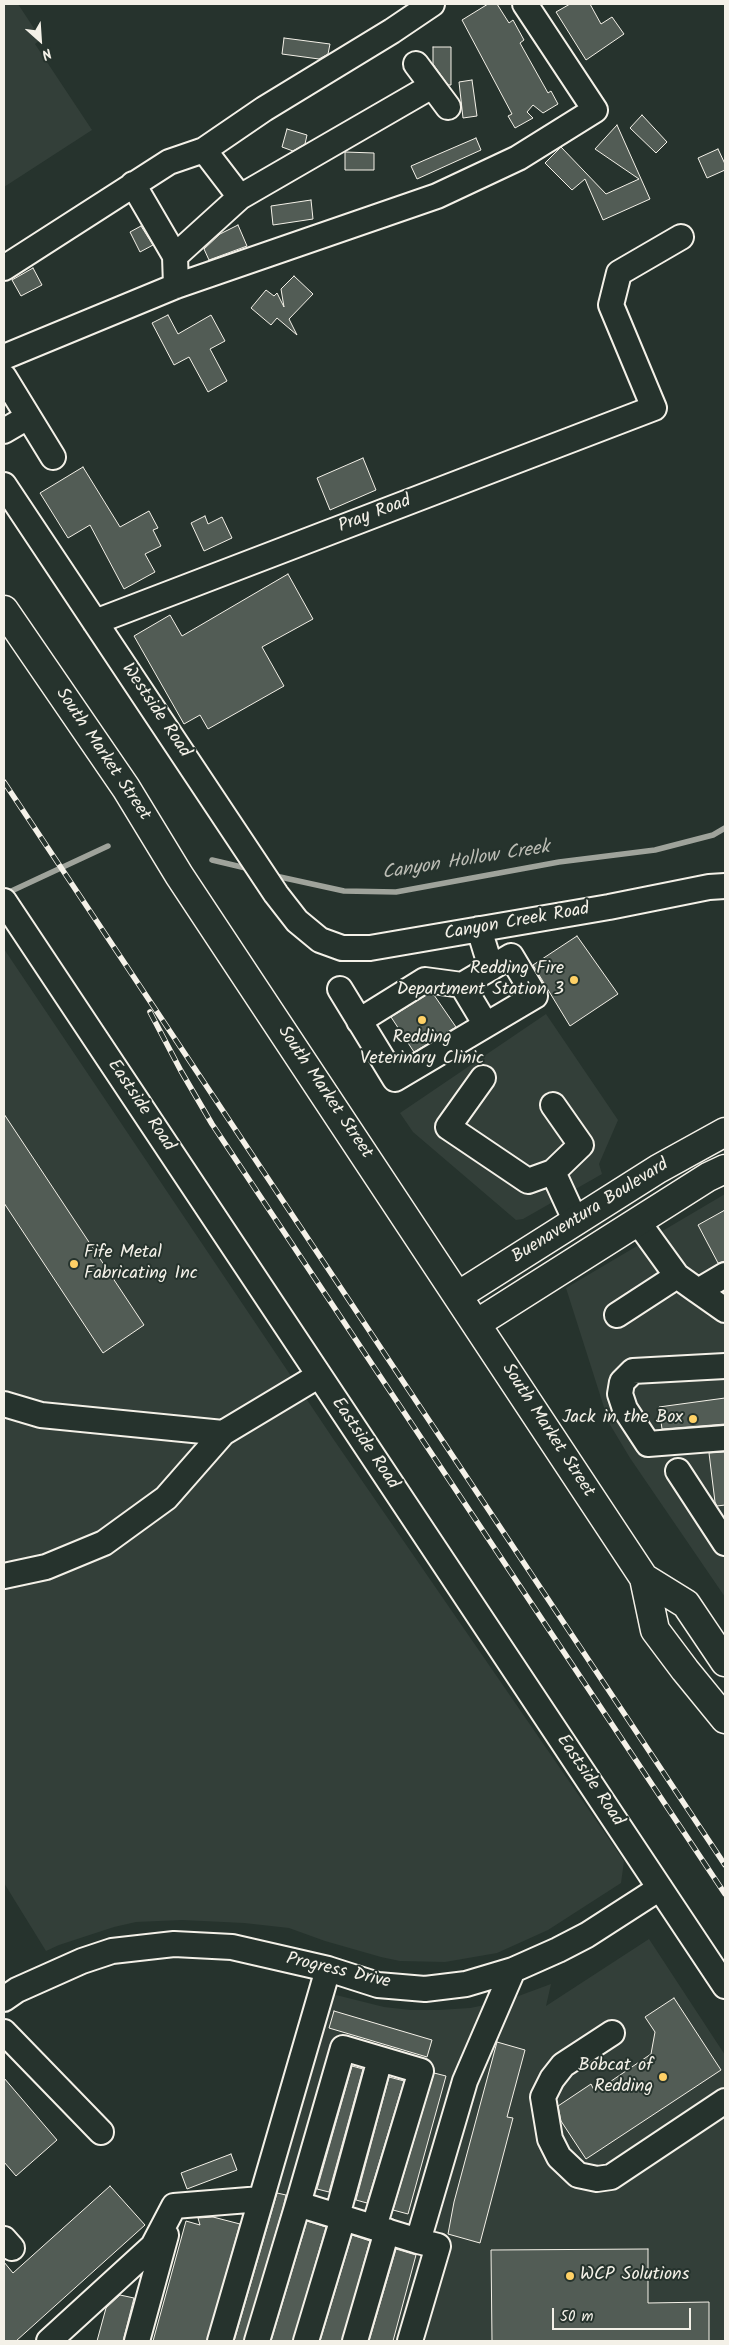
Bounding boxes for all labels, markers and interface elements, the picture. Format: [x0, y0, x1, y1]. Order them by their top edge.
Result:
north arrow [15, 15, 65, 65]
text: N [38, 42, 55, 65]
street label: Pray Road [336, 491, 414, 539]
street label: Westside Road [116, 660, 194, 762]
street label: South Market Street [50, 685, 154, 825]
water label: Canyon Hollow Creek [381, 838, 551, 886]
street label: Canyon Creek Road [443, 900, 591, 946]
place label: Redding Fire Department Station 3 [397, 959, 564, 1002]
marker: Redding Fire Department Station 3 [568, 974, 580, 986]
marker: Redding Veterinary Clinic [416, 1014, 428, 1026]
street label: South Market Street [272, 1023, 376, 1163]
place label: Redding Veterinary Clinic [360, 1028, 484, 1070]
street label: Eastside Road [101, 1056, 179, 1156]
street label: Buenaventura Boulevard [509, 1155, 673, 1269]
place label: Fife Metal Fabricating Inc [84, 1243, 198, 1286]
marker: Fife Metal Fabricating Inc [68, 1258, 80, 1270]
street label: South Market Street [496, 1360, 598, 1502]
street label: Eastside Road [325, 1394, 403, 1494]
place label: Jack in the Box [562, 1408, 683, 1430]
marker: Jack in the Box [687, 1413, 699, 1425]
street label: Eastside Road [550, 1731, 628, 1831]
street label: Progress Drive [284, 1949, 392, 1995]
place label: Bobcat of Redding [578, 2056, 653, 2098]
marker: Bobcat of Redding [657, 2071, 669, 2083]
place label: WCP Solutions [580, 2265, 689, 2287]
marker: WCP Solutions [564, 2270, 576, 2282]
scale bar [554, 2298, 693, 2330]
text: 50 m [560, 2305, 594, 2329]

